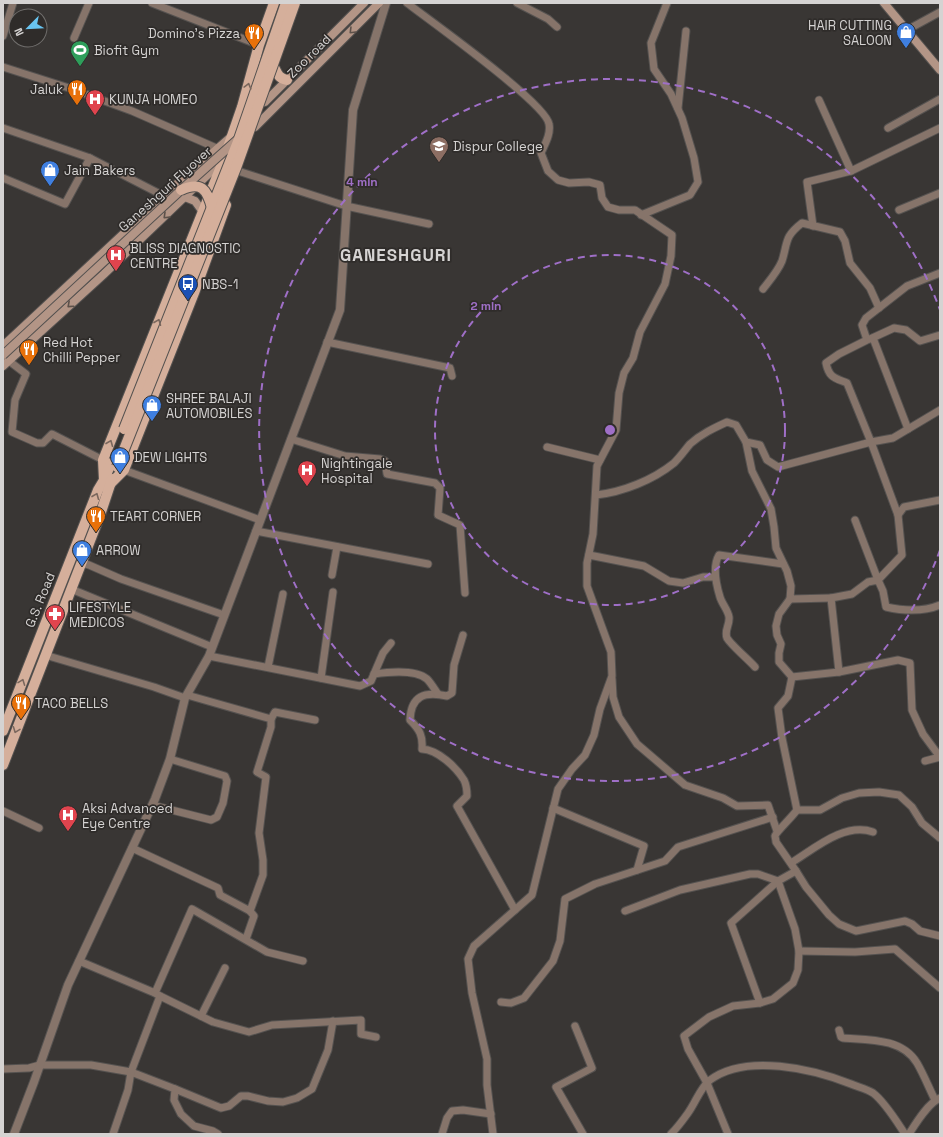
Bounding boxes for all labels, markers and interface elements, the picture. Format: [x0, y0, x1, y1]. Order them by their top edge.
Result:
north arrow [8, 8, 48, 48]
place label: HAIR CUTTING SALOON [808, 17, 892, 49]
shop icon: HAIR CUTTING SALOON [895, 21, 917, 49]
restaurant icon: Domino's Pizza [243, 22, 265, 50]
place label: Domino's Pizza [148, 25, 241, 42]
text: N [11, 26, 27, 38]
one-way arrow [349, 26, 357, 34]
street label: Zoo road [284, 31, 334, 81]
sports icon: Biofit Gym [69, 39, 91, 67]
place label: Biofit Gym [94, 42, 159, 59]
restaurant icon: Jaluk [66, 78, 88, 106]
place label: Jaluk [30, 81, 63, 98]
one-way arrow [243, 83, 252, 90]
hospital icon: KUNJA HOMEO [84, 88, 106, 116]
place label: KUNJA HOMEO [109, 91, 197, 108]
school or university icon: Dispur College [428, 135, 450, 163]
place label: Dispur College [453, 138, 543, 155]
street label: Ganeshguri Flyover [115, 143, 215, 235]
shop icon: Jain Bakers [39, 159, 61, 187]
place label: Jain Bakers [64, 162, 136, 179]
text: 4 min [346, 174, 378, 190]
one-way arrow [163, 211, 170, 218]
place label: BLISS DIAGNOSTIC CENTRE [130, 240, 241, 272]
hospital icon: BLISS DIAGNOSTIC CENTRE [105, 244, 127, 272]
district label: GANESHGURI [340, 244, 452, 266]
bus stop icon: NBS-1 [177, 273, 199, 301]
place label: NBS-1 [202, 276, 239, 293]
text: 2 min [470, 298, 502, 314]
one-way arrow [68, 300, 75, 307]
one-way arrow [154, 318, 162, 325]
place label: Red Hot Chilli Pepper [43, 334, 120, 366]
restaurant icon: Red Hot Chilli Pepper [18, 338, 40, 366]
place label: SHREE BALAJI AUTOMOBILES [166, 390, 252, 422]
shop icon: SHREE BALAJI AUTOMOBILES [141, 394, 163, 422]
centre of rings [603, 423, 617, 437]
one-way arrow [105, 439, 113, 446]
shop icon: DEW LIGHTS [109, 446, 131, 474]
place label: DEW LIGHTS [134, 449, 207, 466]
place label: Nightingale Hospital [321, 455, 393, 487]
hospital icon: Nightingale Hospital [296, 459, 318, 487]
one-way arrow [91, 492, 99, 499]
restaurant icon: TEART CORNER [85, 505, 107, 533]
place label: TEART CORNER [110, 508, 201, 525]
shop icon: ARROW [71, 539, 93, 567]
place label: ARROW [96, 542, 141, 559]
street label: G.S. Road [21, 570, 59, 630]
place label: LIFESTYLE MEDICOS [69, 599, 131, 631]
pharmacy icon: LIFESTYLE MEDICOS [44, 603, 66, 631]
one-way arrow [18, 678, 26, 685]
restaurant icon: TACO BELLS [10, 692, 32, 720]
place label: TACO BELLS [35, 695, 108, 712]
one-way arrow [13, 726, 21, 733]
place label: Aksi Advanced Eye Centre [82, 800, 173, 832]
hospital icon: Aksi Advanced Eye Centre [57, 804, 79, 832]

